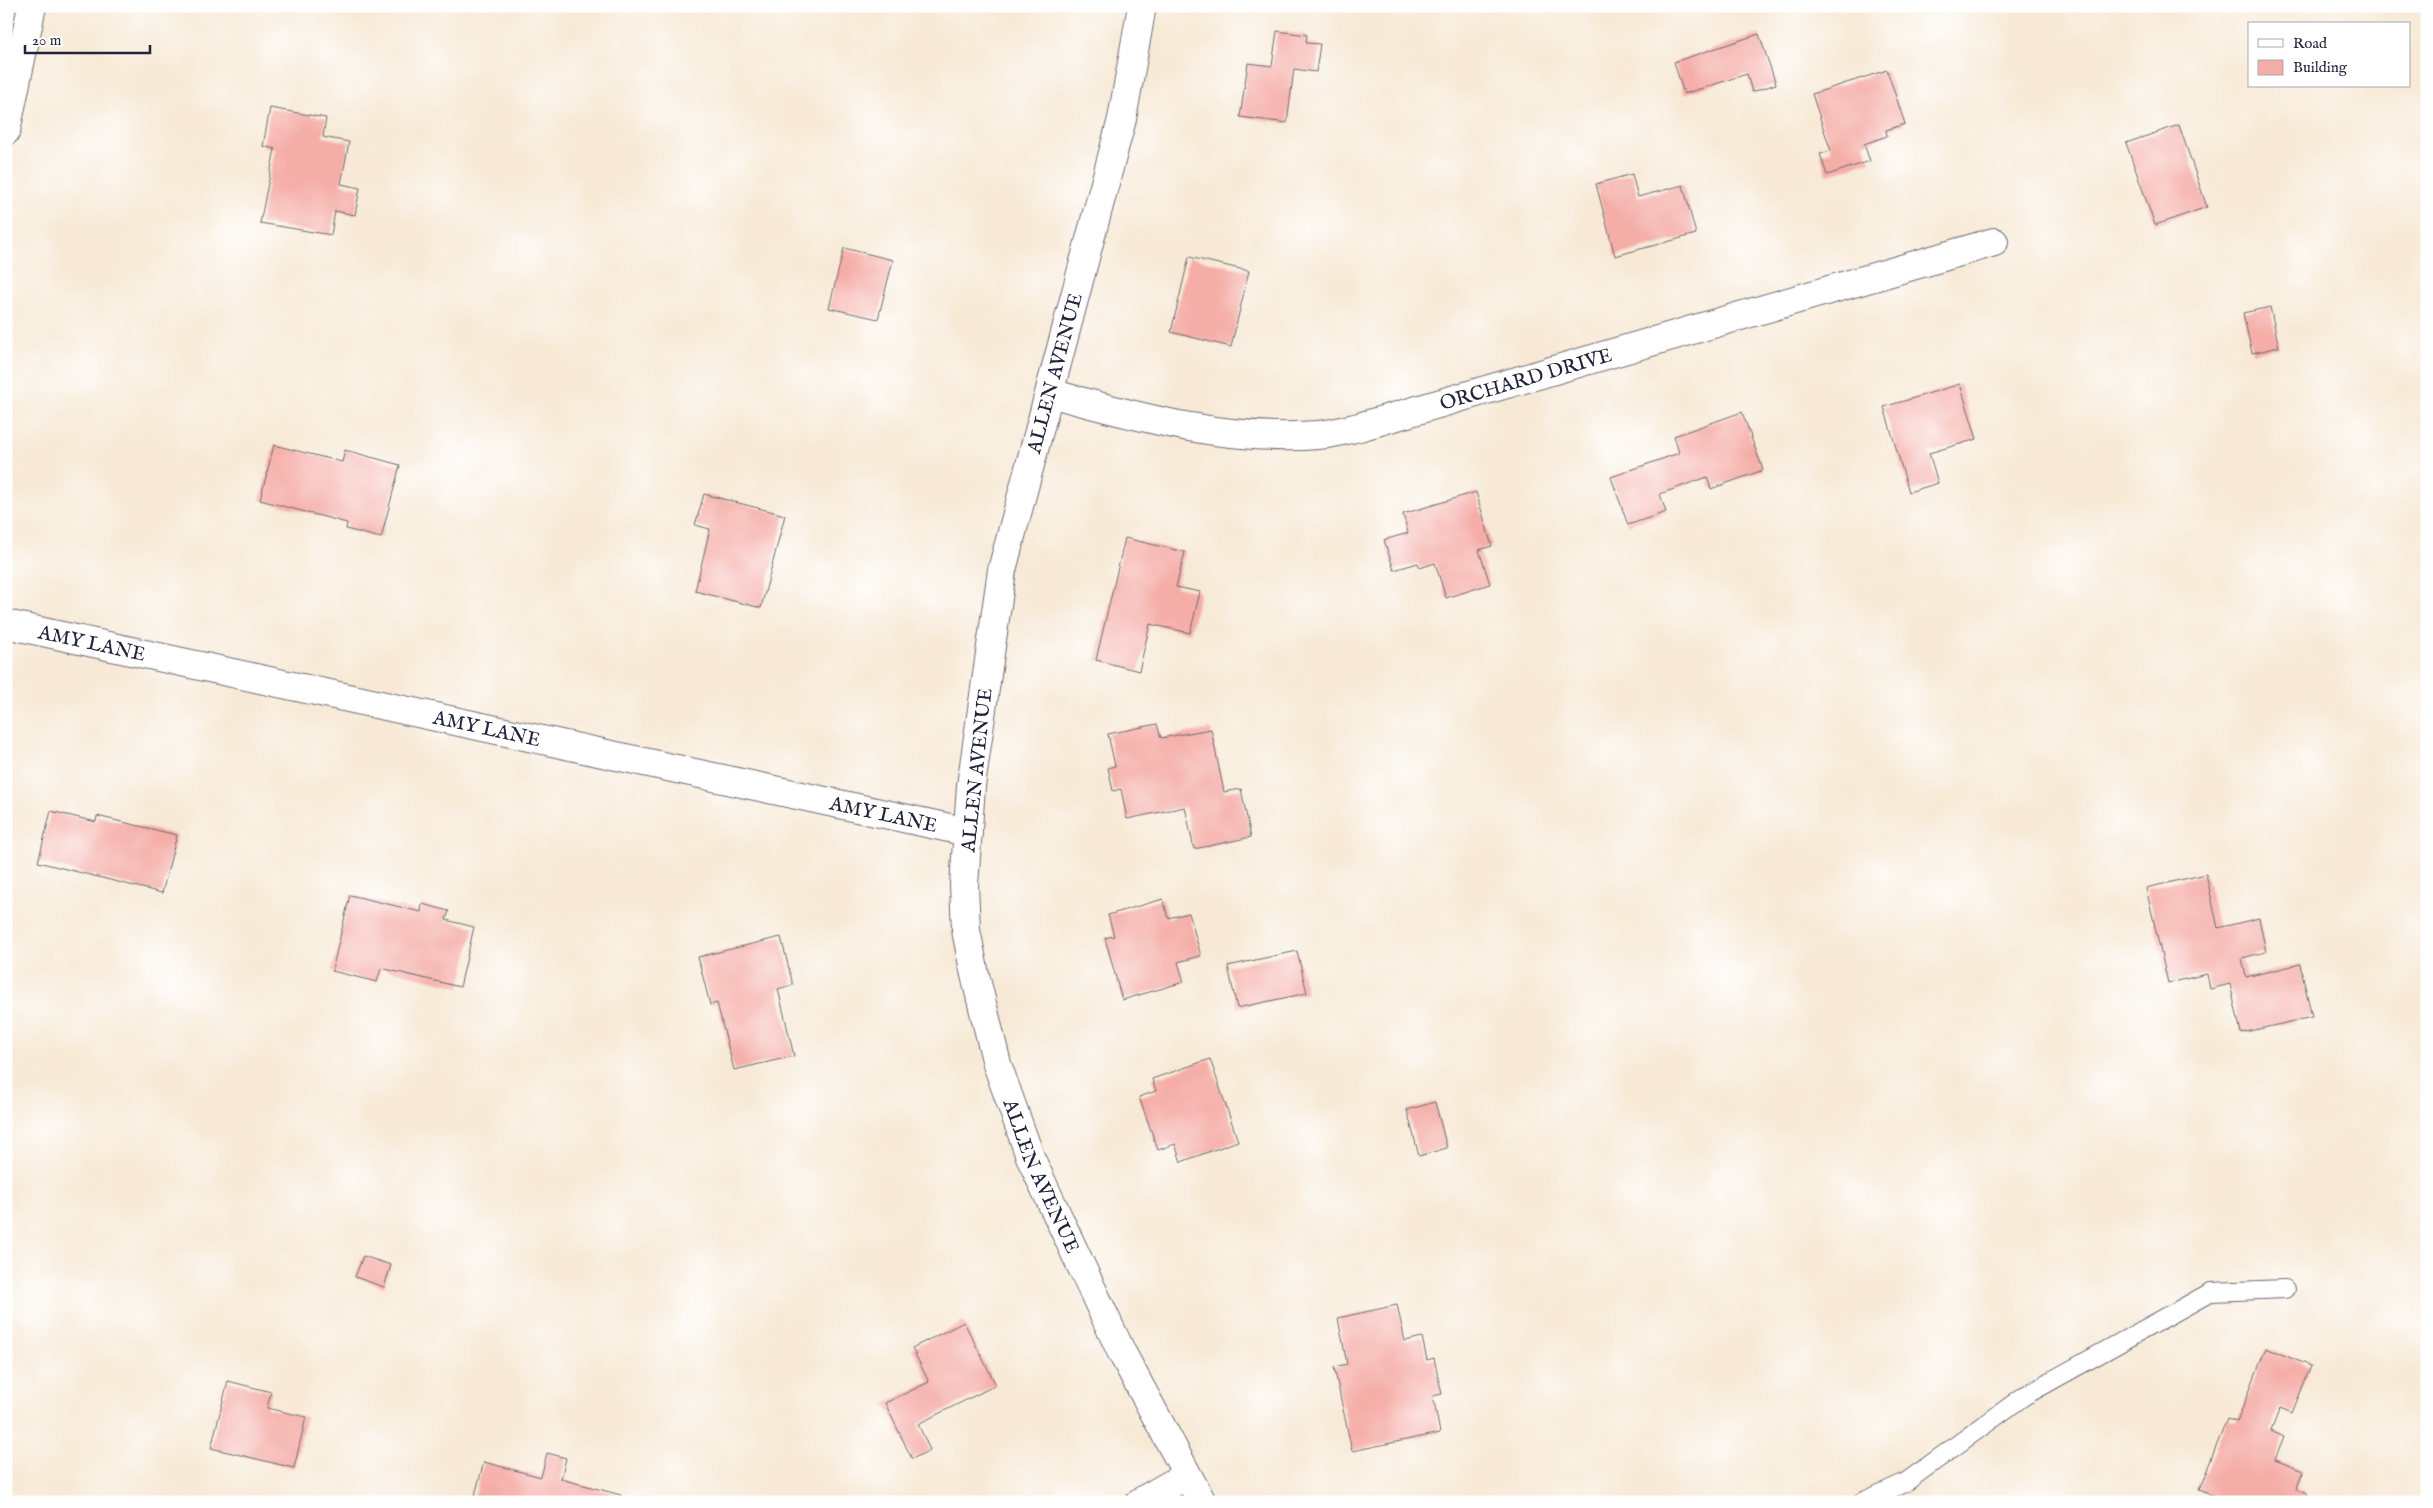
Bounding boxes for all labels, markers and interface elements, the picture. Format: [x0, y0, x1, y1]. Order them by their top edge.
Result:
scale bar [25, 22, 150, 54]
legend [2248, 22, 2410, 88]
text: 20 m [32, 31, 62, 50]
text: Road [2293, 34, 2328, 53]
text: Building [2293, 58, 2348, 77]
street label: ALLEN AVENUE [1022, 290, 1089, 457]
street label: ORCHARD DRIVE [1437, 343, 1615, 417]
street label: AMY LANE [35, 620, 148, 668]
street label: ALLEN AVENUE [956, 687, 999, 855]
street label: AMY LANE [430, 705, 543, 753]
street label: AMY LANE [826, 791, 940, 839]
street label: ALLEN AVENUE [996, 1095, 1084, 1258]

